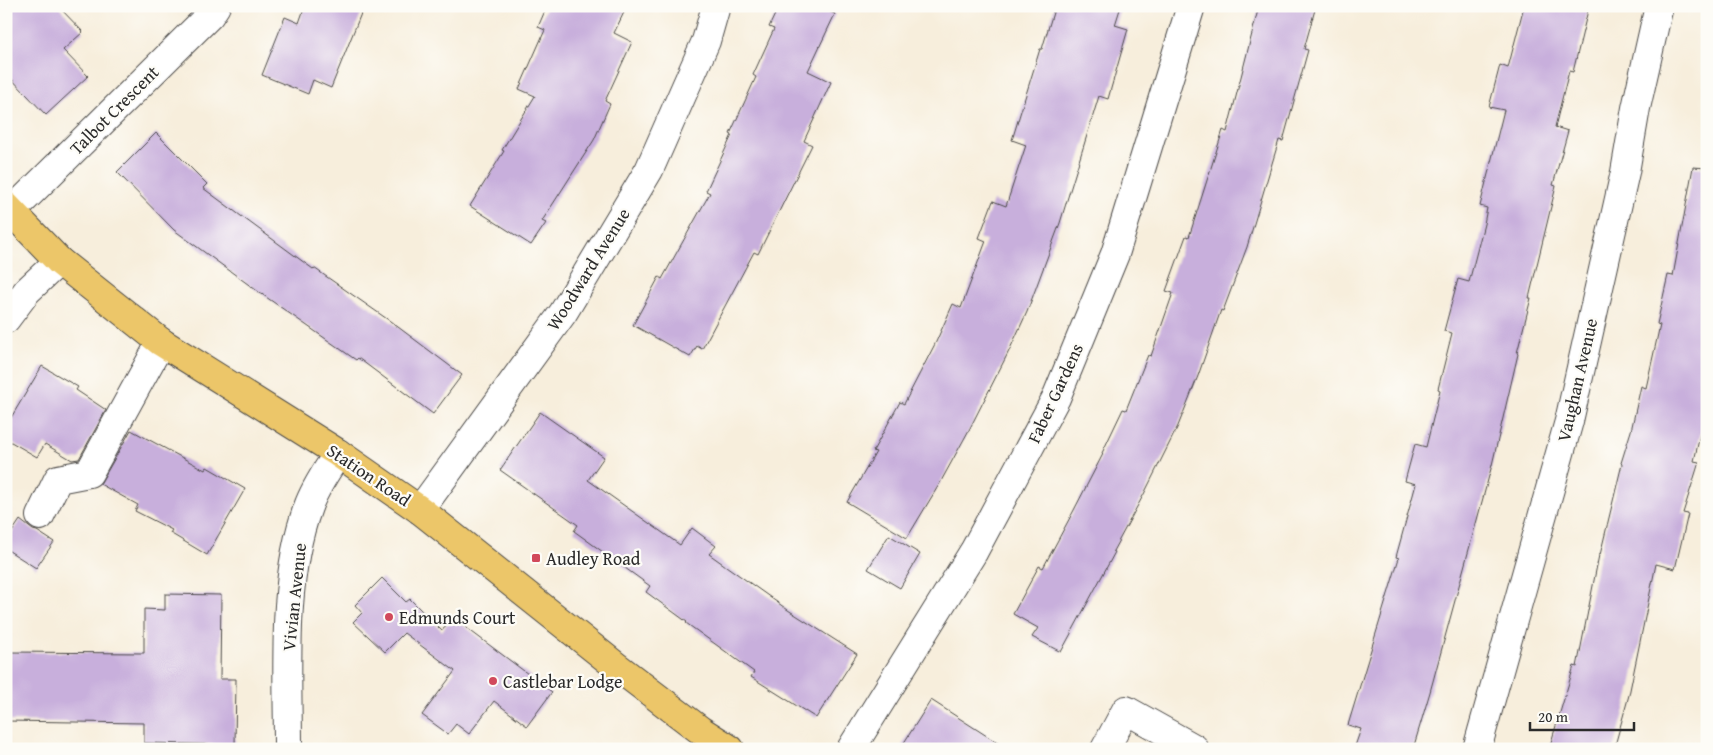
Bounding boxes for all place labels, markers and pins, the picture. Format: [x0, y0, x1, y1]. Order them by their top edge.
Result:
place label: Audley Road [546, 545, 641, 572]
marker: Audley Road [530, 552, 542, 564]
place label: Edmunds Court [399, 604, 516, 631]
marker: Edmunds Court [383, 611, 395, 623]
place label: Castlebar Lodge [503, 668, 622, 695]
marker: Castlebar Lodge [487, 675, 499, 687]

